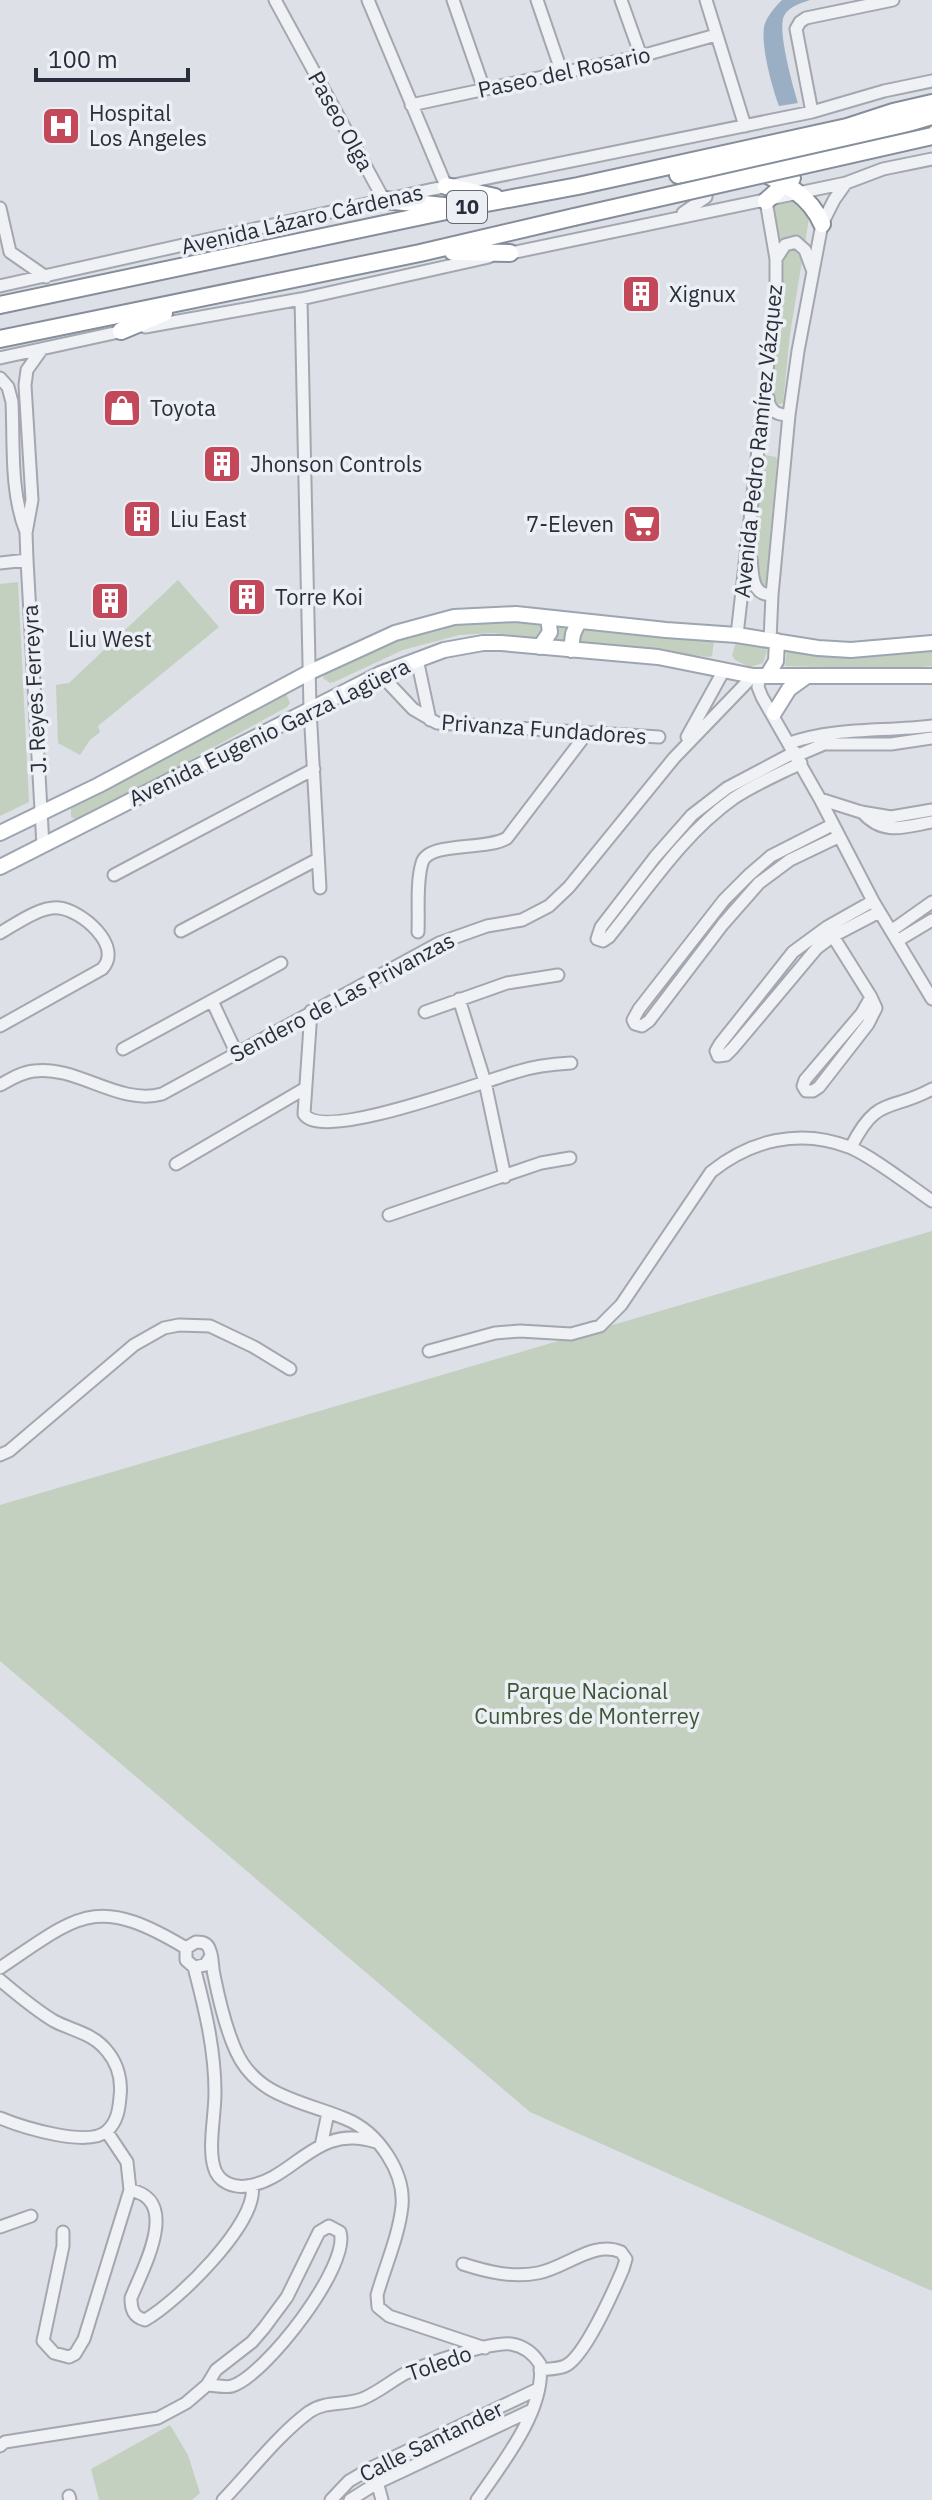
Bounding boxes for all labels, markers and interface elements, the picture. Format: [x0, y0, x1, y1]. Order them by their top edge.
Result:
scale bar [36, 32, 188, 82]
street label: Paseo del Rosario [475, 39, 653, 104]
text: 100 m [48, 43, 118, 75]
street label: Paseo Olga [302, 66, 381, 176]
place label: Hospital Los Angeles [89, 98, 207, 152]
hospital icon: Hospital Los Angeles [40, 105, 82, 147]
street label: Avenida Lázaro Cárdenas [178, 177, 426, 260]
road number: 10 [447, 191, 487, 223]
building icon: Xignux [620, 273, 662, 315]
place label: Xignux [669, 279, 736, 308]
street label: Avenida Pedro Ramírez Vázquez [727, 283, 788, 599]
shop icon: Toyota [101, 387, 143, 429]
place label: Toyota [150, 393, 216, 422]
building icon: Jhonson Controls [201, 443, 243, 485]
place label: Jhonson Controls [250, 449, 422, 478]
building icon: Liu East [121, 498, 163, 540]
supermarket icon: 7-Eleven [621, 503, 663, 545]
place label: Liu East [170, 504, 247, 533]
place label: 7-Eleven [526, 509, 614, 538]
building icon: Torre Koi [226, 576, 268, 618]
building icon: Liu West [89, 580, 131, 622]
place label: Torre Koi [275, 582, 363, 611]
street label: J. Reyes Ferreyra [15, 604, 52, 774]
place label: Liu West [68, 624, 152, 653]
street label: Avenida Eugenio Garza Lagüera [123, 651, 414, 812]
street label: Privanza Fundadores [440, 707, 648, 750]
street label: Sendero de Las Privanzas [224, 925, 459, 1068]
park label: Parque Nacional Cumbres de Monterrey [474, 1676, 700, 1730]
street label: Toledo [403, 2338, 475, 2387]
street label: Calle Santander [354, 2393, 507, 2488]

